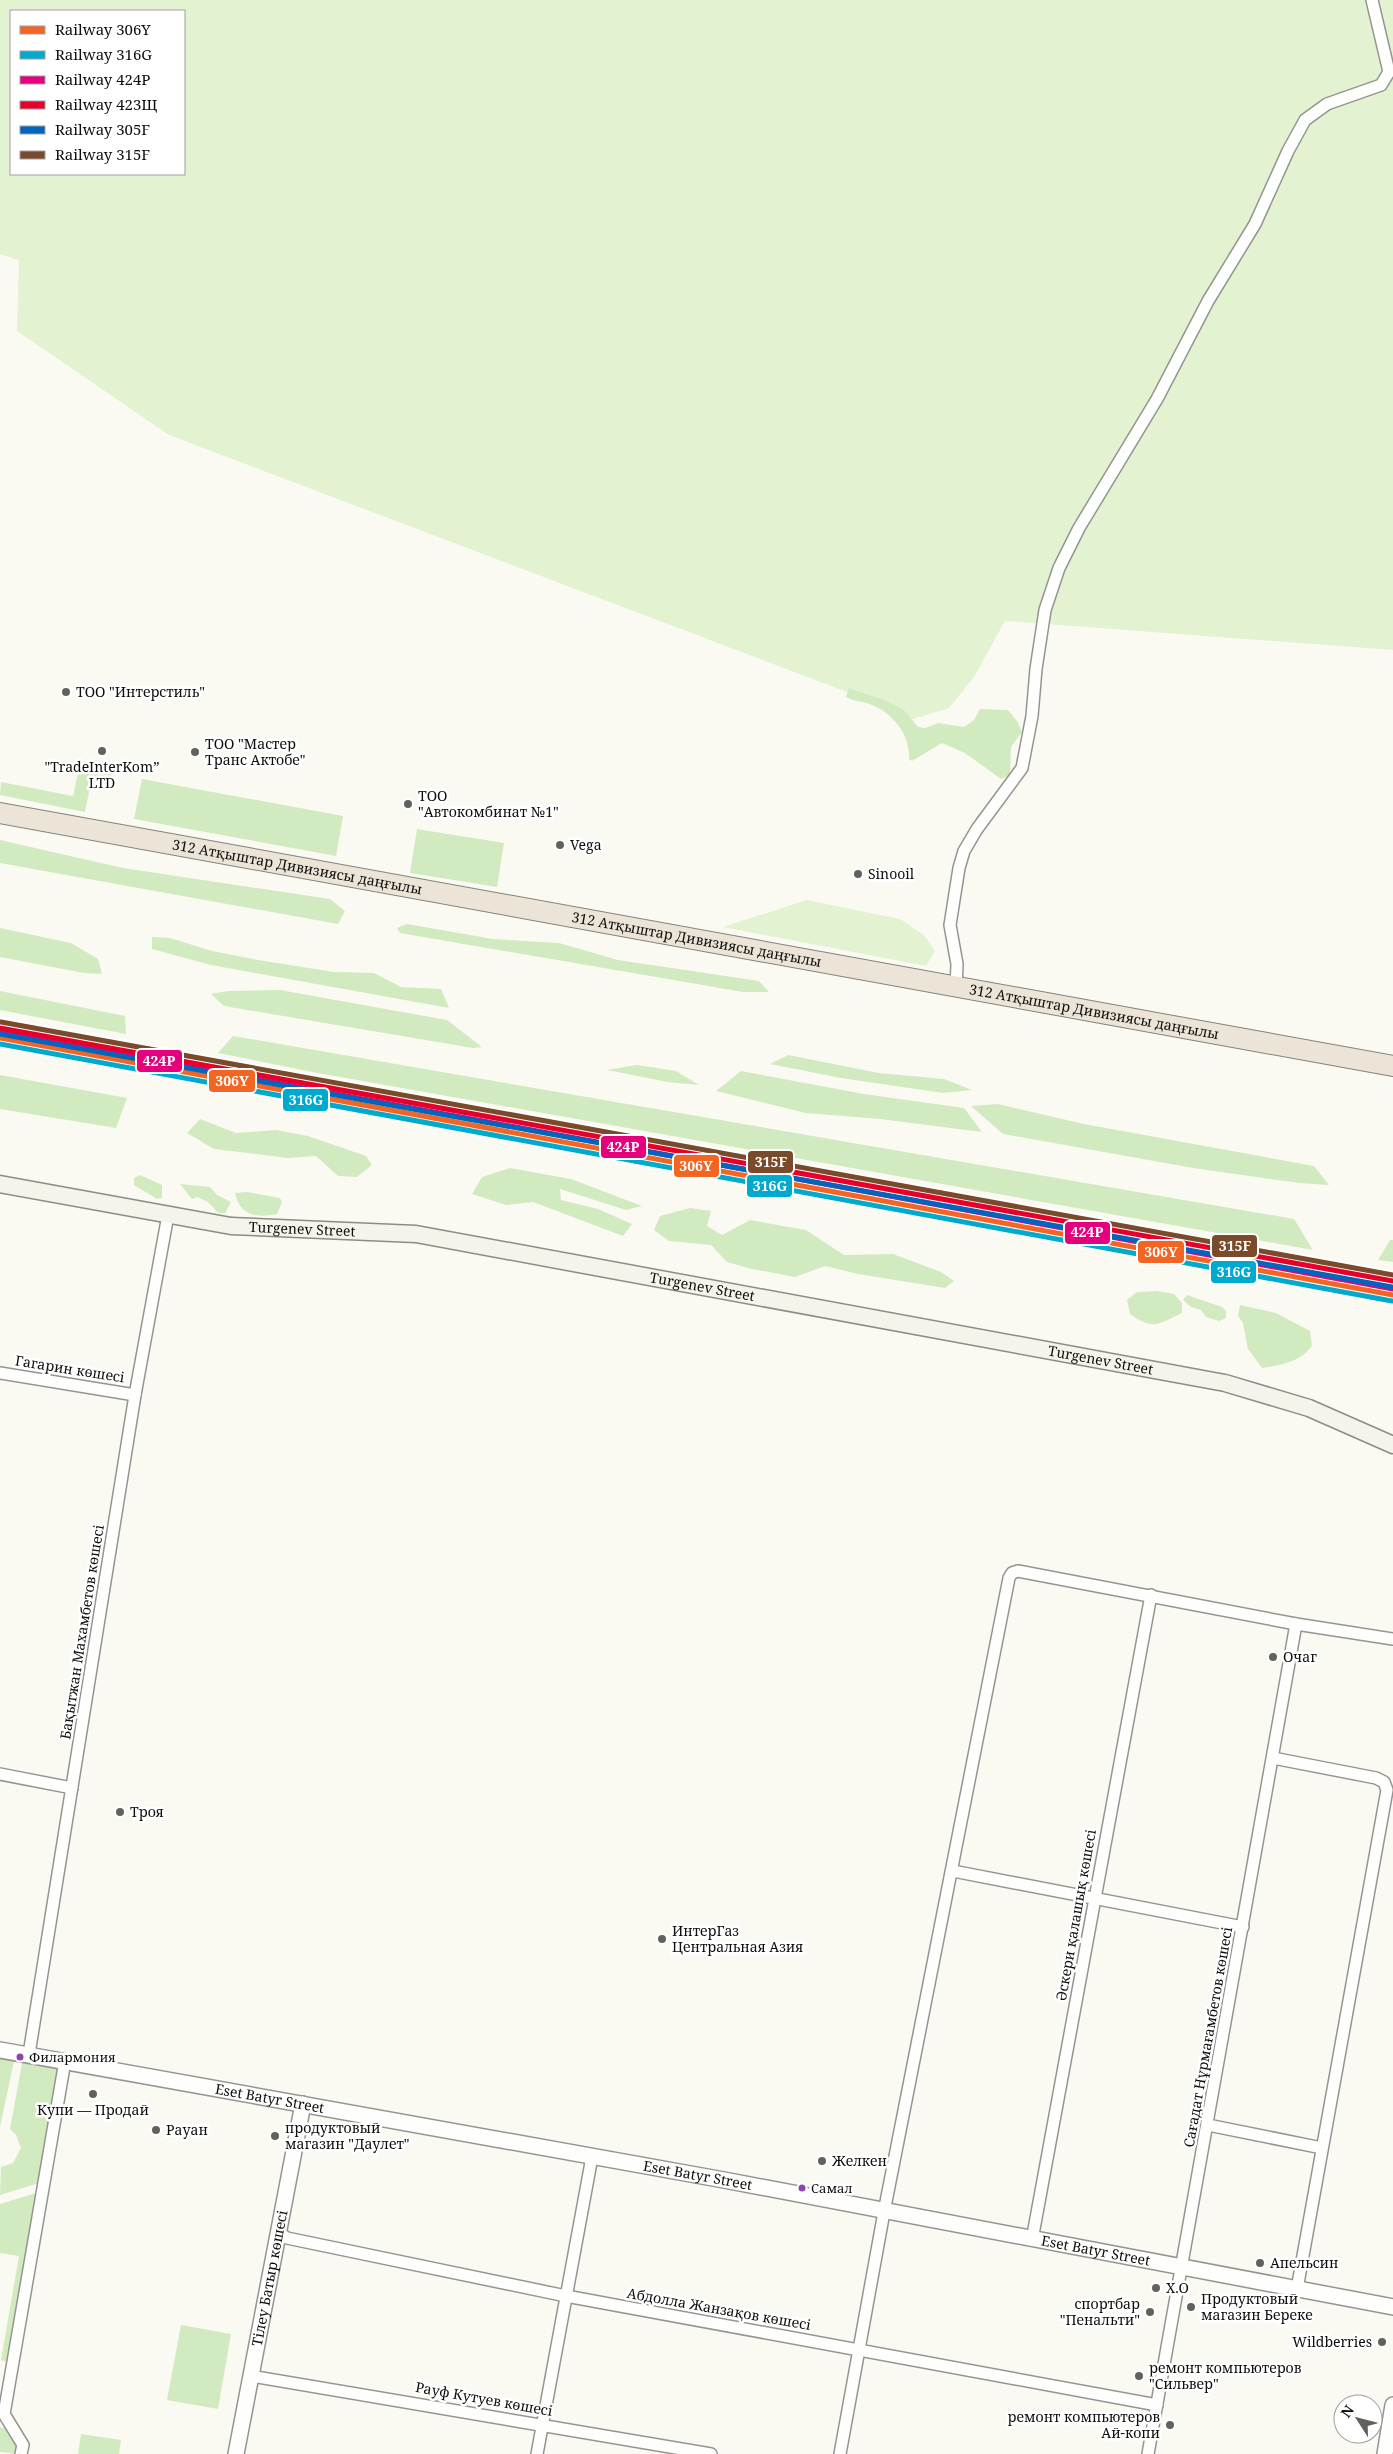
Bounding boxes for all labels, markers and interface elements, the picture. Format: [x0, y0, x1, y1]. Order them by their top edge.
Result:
legend [10, 10, 185, 175]
text: Railway 306Y [55, 19, 151, 39]
text: Railway 316G [55, 44, 152, 64]
text: Railway 424Р [55, 69, 151, 89]
text: Railway 423Щ [55, 94, 157, 114]
text: Railway 305F [55, 119, 150, 139]
text: Railway 315F [55, 144, 150, 164]
place label: ТОО "Интерстиль" [76, 682, 205, 701]
marker: ТОО "Интерстиль" [60, 686, 72, 698]
place label: ТОО "Мастер Транс Актобе" [205, 734, 306, 769]
marker: "TradeInterKom” LTD [96, 745, 108, 757]
marker: ТОО "Мастер Транс Актобе" [189, 746, 201, 758]
place label: "TradeInterKom” LTD [45, 757, 159, 792]
place label: ТОО "Автокомбинат №1" [418, 786, 559, 821]
marker: ТОО "Автокомбинат №1" [402, 798, 414, 810]
street label: 312 Атқыштар Дивизиясы даңғылы [171, 834, 424, 898]
place label: Vega [570, 835, 602, 854]
marker: Vega [554, 839, 566, 851]
place label: Sinooil [868, 864, 915, 883]
marker: Sinooil [852, 868, 864, 880]
street label: 312 Атқыштар Дивизиясы даңғылы [570, 907, 823, 971]
street label: 312 Атқыштар Дивизиясы даңғылы [968, 979, 1221, 1043]
line badge: 424Р [136, 1049, 183, 1073]
text: 424Р [143, 1051, 175, 1070]
line badge: 306Y [208, 1069, 256, 1093]
text: 306Y [215, 1071, 249, 1090]
line badge: 316G [282, 1088, 329, 1112]
text: 316G [289, 1090, 323, 1109]
line badge: 424Р [600, 1135, 647, 1159]
text: 424Р [607, 1137, 639, 1156]
line badge: 315F [747, 1150, 794, 1174]
text: 315F [755, 1152, 788, 1171]
line badge: 306Y [673, 1154, 720, 1178]
text: 306Y [679, 1156, 713, 1175]
line badge: 316G [746, 1174, 793, 1198]
text: 316G [753, 1176, 787, 1195]
street label: Turgenev Street [249, 1217, 356, 1240]
line badge: 424Р [1064, 1221, 1111, 1245]
text: 424Р [1071, 1222, 1103, 1241]
line badge: 315F [1211, 1234, 1258, 1258]
text: 315F [1219, 1236, 1252, 1255]
line badge: 306Y [1137, 1240, 1185, 1264]
text: 306Y [1144, 1242, 1178, 1261]
line badge: 316G [1210, 1260, 1257, 1284]
text: 316G [1217, 1262, 1251, 1281]
street label: Turgenev Street [648, 1267, 756, 1305]
street label: Turgenev Street [1047, 1341, 1155, 1379]
street label: Гагарин көшесі [14, 1350, 126, 1387]
street label: Бақытжан Махамбетов көшесі [55, 1523, 108, 1741]
place label: Очаг [1283, 1647, 1317, 1666]
marker: Очаг [1267, 1651, 1279, 1663]
place label: Троя [130, 1802, 164, 1821]
marker: Троя [114, 1806, 126, 1818]
street label: Әскери қалашық көшесі [1051, 1827, 1100, 2002]
place label: ИнтерГаз Центральная Азия [672, 1921, 803, 1956]
street label: Сағадат Нұрмағамбетов көшесі [1179, 1925, 1236, 2149]
marker: ИнтерГаз Центральная Азия [656, 1933, 668, 1945]
place label: Филармония [29, 2048, 116, 2066]
marker: Филармония [15, 2052, 25, 2062]
street label: Eset Batyr Street [214, 2079, 326, 2117]
marker: Купи — Продай [87, 2088, 99, 2100]
place label: Купи — Продай [37, 2100, 149, 2119]
place label: продуктовый магазин "Даулет" [285, 2118, 410, 2153]
place label: Рауан [166, 2120, 208, 2139]
marker: Рауан [150, 2124, 162, 2136]
marker: продуктовый магазин "Даулет" [269, 2130, 281, 2142]
place label: Желкен [831, 2151, 887, 2170]
marker: Желкен [816, 2155, 828, 2167]
street label: Eset Batyr Street [642, 2156, 754, 2194]
place label: Самал [811, 2179, 853, 2197]
marker: Самал [797, 2183, 807, 2193]
street label: Тілеу Батыр көшесі [247, 2208, 292, 2348]
street label: Eset Batyr Street [1040, 2230, 1152, 2270]
place label: Апельсин [1270, 2253, 1338, 2272]
marker: Апельсин [1254, 2257, 1266, 2269]
place label: X.O [1166, 2278, 1189, 2297]
marker: X.O [1150, 2282, 1162, 2294]
street label: Абдолла Жанзақов көшесі [626, 2283, 813, 2334]
place label: Продуктовый магазин Береке [1201, 2289, 1313, 2324]
place label: спортбар "Пенальти" [1060, 2294, 1140, 2329]
marker: Продуктовый магазин Береке [1185, 2301, 1197, 2313]
marker: спортбар "Пенальти" [1144, 2306, 1156, 2318]
place label: Wildberries [1292, 2332, 1372, 2351]
marker: Wildberries [1376, 2336, 1388, 2348]
place label: ремонт компьютеров "Сильвер" [1149, 2358, 1302, 2393]
marker: ремонт компьютеров "Сильвер" [1133, 2370, 1145, 2382]
street label: Рауф Кутуев көшесі [414, 2377, 554, 2420]
north arrow [1333, 2394, 1383, 2444]
text: N [1336, 2401, 1358, 2421]
place label: ремонт компьютеров Ай-копи [1008, 2407, 1160, 2442]
marker: ремонт компьютеров Ай-копи [1164, 2419, 1176, 2431]

